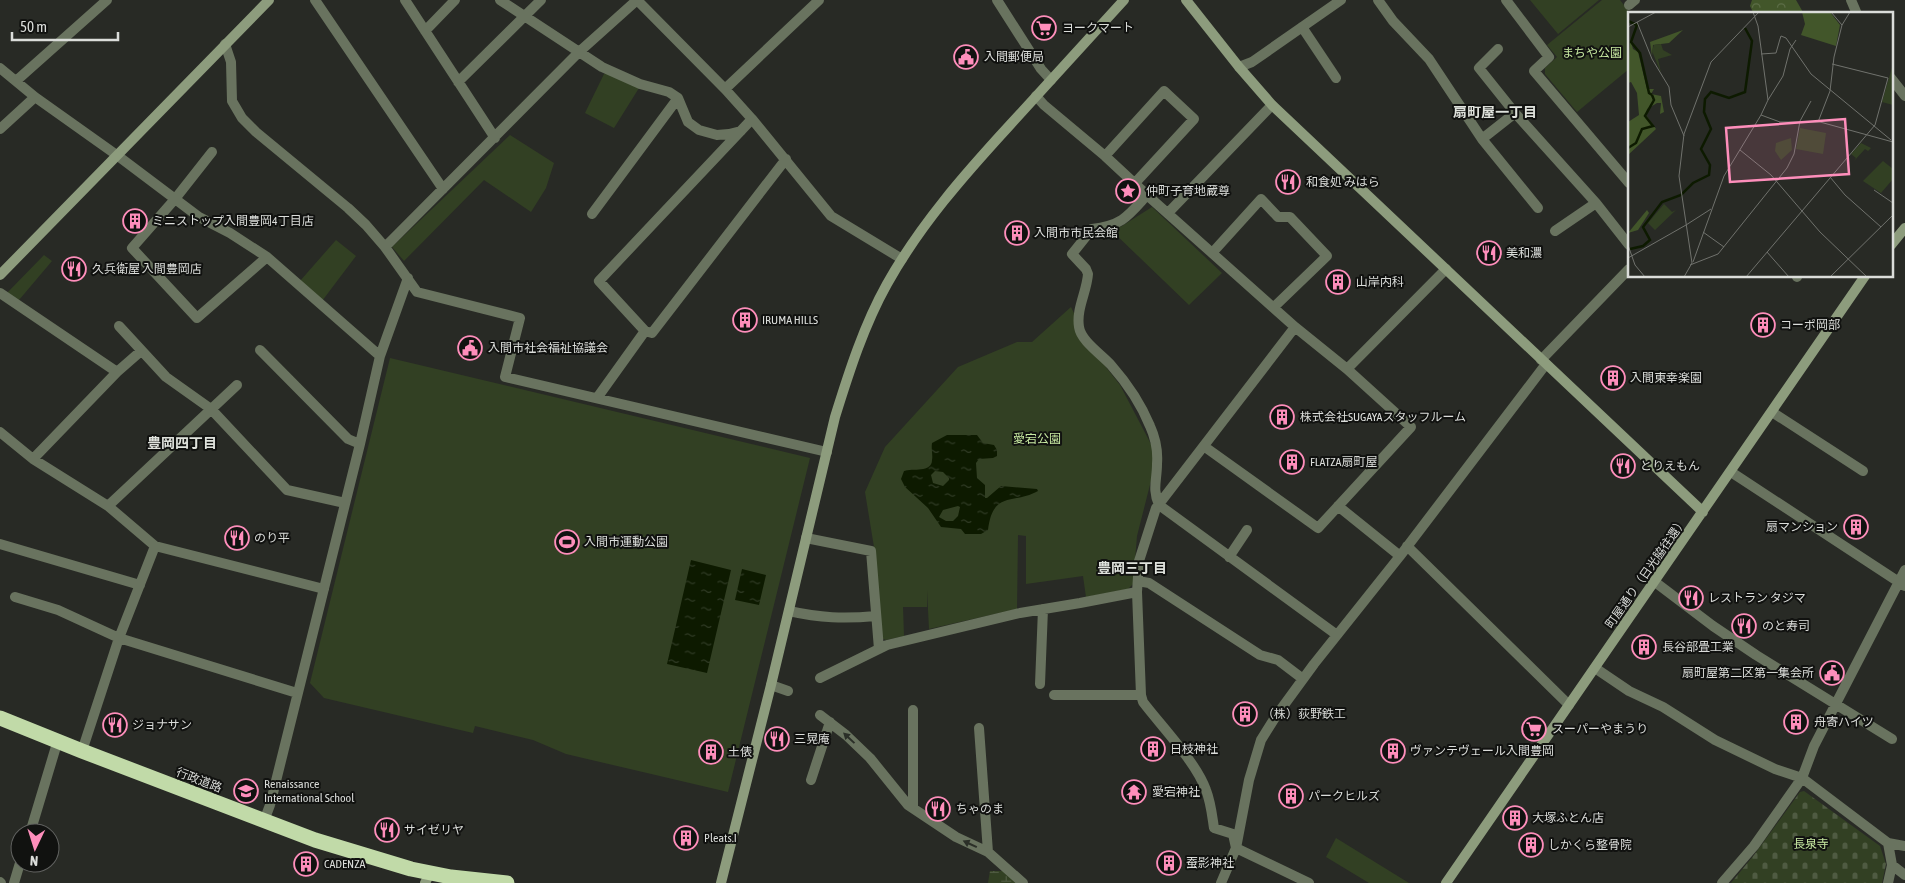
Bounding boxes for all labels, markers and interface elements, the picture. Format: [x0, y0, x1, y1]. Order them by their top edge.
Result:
scale bar [12, 10, 119, 42]
inset map [1628, 12, 1892, 278]
supermarket icon: ヨークマート [1031, 15, 1057, 41]
text: 50 m [20, 18, 47, 35]
place label: ヨークマート [1062, 21, 1134, 35]
public building icon: 入間郵便局 [953, 44, 979, 70]
park label: まちや公園 [1562, 46, 1622, 60]
place label: 入間郵便局 [984, 50, 1044, 64]
district label: 扇町屋一丁目 [1453, 104, 1537, 120]
restaurant icon: 和食処 みはら [1275, 169, 1301, 195]
place label: 和食処 みはら [1306, 175, 1380, 189]
place icon: 仲町子育地蔵尊 [1115, 178, 1141, 204]
place label: 仲町子育地蔵尊 [1146, 184, 1230, 198]
building icon: ミニストップ入間豊岡4丁目店 [122, 208, 148, 234]
place label: ミニストップ入間豊岡4丁目店 [152, 214, 314, 228]
building icon: 入間市市民会館 [1004, 220, 1030, 246]
place label: 入間市市民会館 [1034, 226, 1118, 240]
restaurant icon: 美和濃 [1476, 240, 1502, 266]
place label: 美和濃 [1506, 246, 1542, 260]
restaurant icon: 久兵衛屋 入間豊岡店 [61, 256, 87, 282]
place label: 久兵衛屋 入間豊岡店 [92, 262, 202, 276]
building icon: 山岸内科 [1325, 269, 1351, 295]
place label: 山岸内科 [1356, 275, 1404, 289]
building icon: IRUMA HILLS [732, 307, 758, 333]
building icon: コーポ岡部 [1750, 312, 1776, 338]
place label: IRUMA HILLS [762, 313, 818, 327]
place label: コーポ岡部 [1780, 318, 1840, 332]
public building icon: 入間市社会福祉協議会 [457, 335, 483, 361]
place label: 入間市社会福祉協議会 [488, 341, 608, 355]
building icon: 入間東幸楽園 [1600, 365, 1626, 391]
place label: 入間東幸楽園 [1630, 371, 1702, 385]
building icon: 株式会社SUGAYAスタッフルーム [1269, 404, 1295, 430]
place label: 株式会社SUGAYAスタッフルーム [1300, 410, 1466, 424]
park label: 愛宕公園 [1013, 432, 1061, 446]
district label: 豊岡四丁目 [147, 435, 217, 451]
building icon: FLATZA扇町屋 [1279, 449, 1305, 475]
restaurant icon: とりえもん [1610, 453, 1636, 479]
place label: FLATZA扇町屋 [1310, 455, 1377, 469]
place label: とりえもん [1640, 459, 1700, 473]
building icon: 扇マンション [1843, 514, 1869, 540]
street label: 町屋通り（日光脇往還） [1602, 515, 1690, 631]
place label: 扇マンション [1766, 520, 1838, 534]
restaurant icon: のり平 [224, 525, 250, 551]
sports icon: 入間市運動公園 [554, 529, 580, 555]
place label: のり平 [254, 531, 290, 545]
place label: 入間市運動公園 [584, 535, 668, 549]
district label: 豊岡三丁目 [1097, 560, 1167, 576]
restaurant icon: レストラン タジマ [1678, 585, 1704, 611]
place label: レストラン タジマ [1708, 591, 1806, 605]
restaurant icon: のと寿司 [1731, 613, 1757, 639]
place label: のと寿司 [1762, 619, 1810, 633]
building icon: 長谷部畳工業 [1631, 634, 1657, 660]
place label: 長谷部畳工業 [1662, 640, 1734, 654]
public building icon: 扇町屋第二区第一集会所 [1819, 660, 1845, 686]
place label: 扇町屋第二区第一集会所 [1682, 666, 1814, 680]
building icon: （株）荻野鉄工 [1232, 701, 1258, 727]
place label: （株）荻野鉄工 [1262, 707, 1346, 721]
building icon: 舟寄ハイツ [1783, 709, 1809, 735]
restaurant icon: ジョナサン [102, 712, 128, 738]
place label: 舟寄ハイツ [1814, 715, 1874, 729]
supermarket icon: スーパーやまうり [1521, 716, 1547, 742]
place label: ジョナサン [132, 718, 192, 732]
place label: スーパーやまうり [1552, 722, 1648, 736]
restaurant icon: 三晃庵 [764, 726, 790, 752]
place label: 三晃庵 [794, 732, 830, 746]
one-way arrow [844, 732, 856, 744]
building icon: 日枝神社 [1140, 736, 1166, 762]
building icon: ヴァンテヴェール入間豊岡 [1380, 738, 1406, 764]
building icon: 土俵 [698, 739, 724, 765]
place label: 日枝神社 [1170, 742, 1218, 756]
place label: ヴァンテヴェール入間豊岡 [1410, 744, 1554, 758]
place label: 土俵 [728, 745, 752, 759]
street label: 行政道路 [174, 765, 224, 795]
place label: Renaissance International School [264, 777, 355, 805]
school or university icon: Renaissance International School [233, 778, 259, 804]
temple icon: 愛宕神社 [1121, 779, 1147, 805]
building icon: パークヒルズ [1278, 783, 1304, 809]
place label: 愛宕神社 [1152, 785, 1200, 799]
place label: パークヒルズ [1308, 789, 1380, 803]
restaurant icon: ちゃのま [925, 796, 951, 822]
place label: ちゃのま [956, 802, 1004, 816]
building icon: 大塚ふとん店 [1502, 805, 1528, 831]
place label: 大塚ふとん店 [1532, 811, 1604, 825]
restaurant icon: サイゼリヤ [374, 817, 400, 843]
north arrow [10, 823, 60, 873]
place label: サイゼリヤ [404, 823, 464, 837]
building icon: Pleats.I [673, 825, 699, 851]
place label: Pleats.I [704, 831, 737, 845]
building icon: しかくら整骨院 [1518, 832, 1544, 858]
park label: 長泉寺 [1793, 837, 1829, 851]
place label: しかくら整骨院 [1548, 838, 1632, 852]
one-way arrow [963, 839, 977, 847]
building icon: 蚕影神社 [1156, 850, 1182, 876]
building icon: CADENZA [293, 851, 319, 877]
text: N [29, 853, 39, 869]
place label: 蚕影神社 [1186, 856, 1234, 870]
place label: CADENZA [324, 857, 366, 871]

